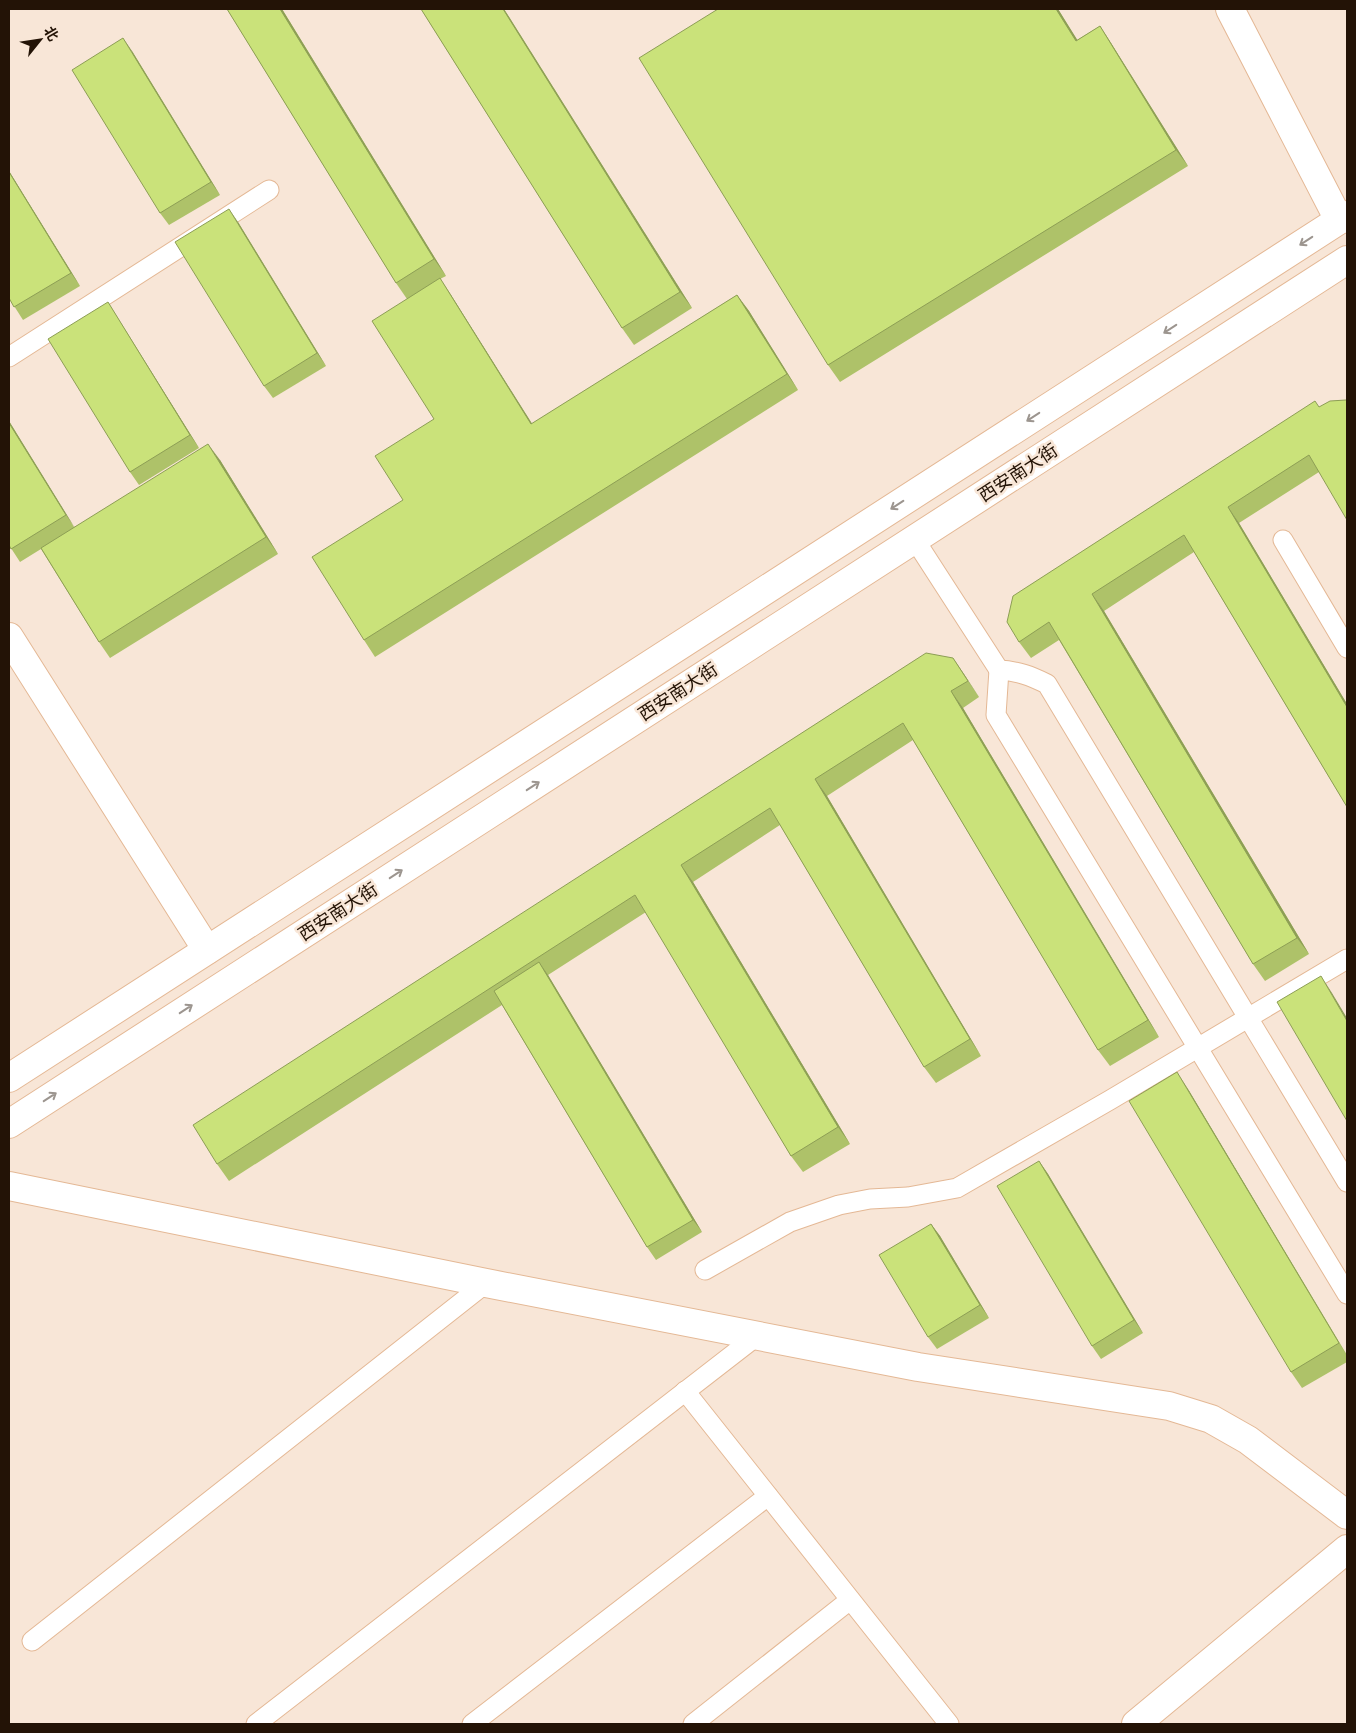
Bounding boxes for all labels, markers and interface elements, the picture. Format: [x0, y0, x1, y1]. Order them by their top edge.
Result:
north arrow [15, 15, 65, 65]
text: 北 [41, 23, 62, 44]
one-way arrow [1300, 236, 1314, 246]
one-way arrow [1163, 324, 1177, 334]
one-way arrow [1026, 412, 1040, 422]
street label: 西安南大街 [975, 440, 1061, 506]
one-way arrow [890, 501, 904, 511]
street label: 西安南大街 [635, 659, 721, 725]
one-way arrow [526, 780, 540, 791]
one-way arrow [389, 868, 403, 878]
street label: 西安南大街 [295, 879, 381, 945]
one-way arrow [179, 1004, 193, 1014]
one-way arrow [42, 1092, 56, 1102]

